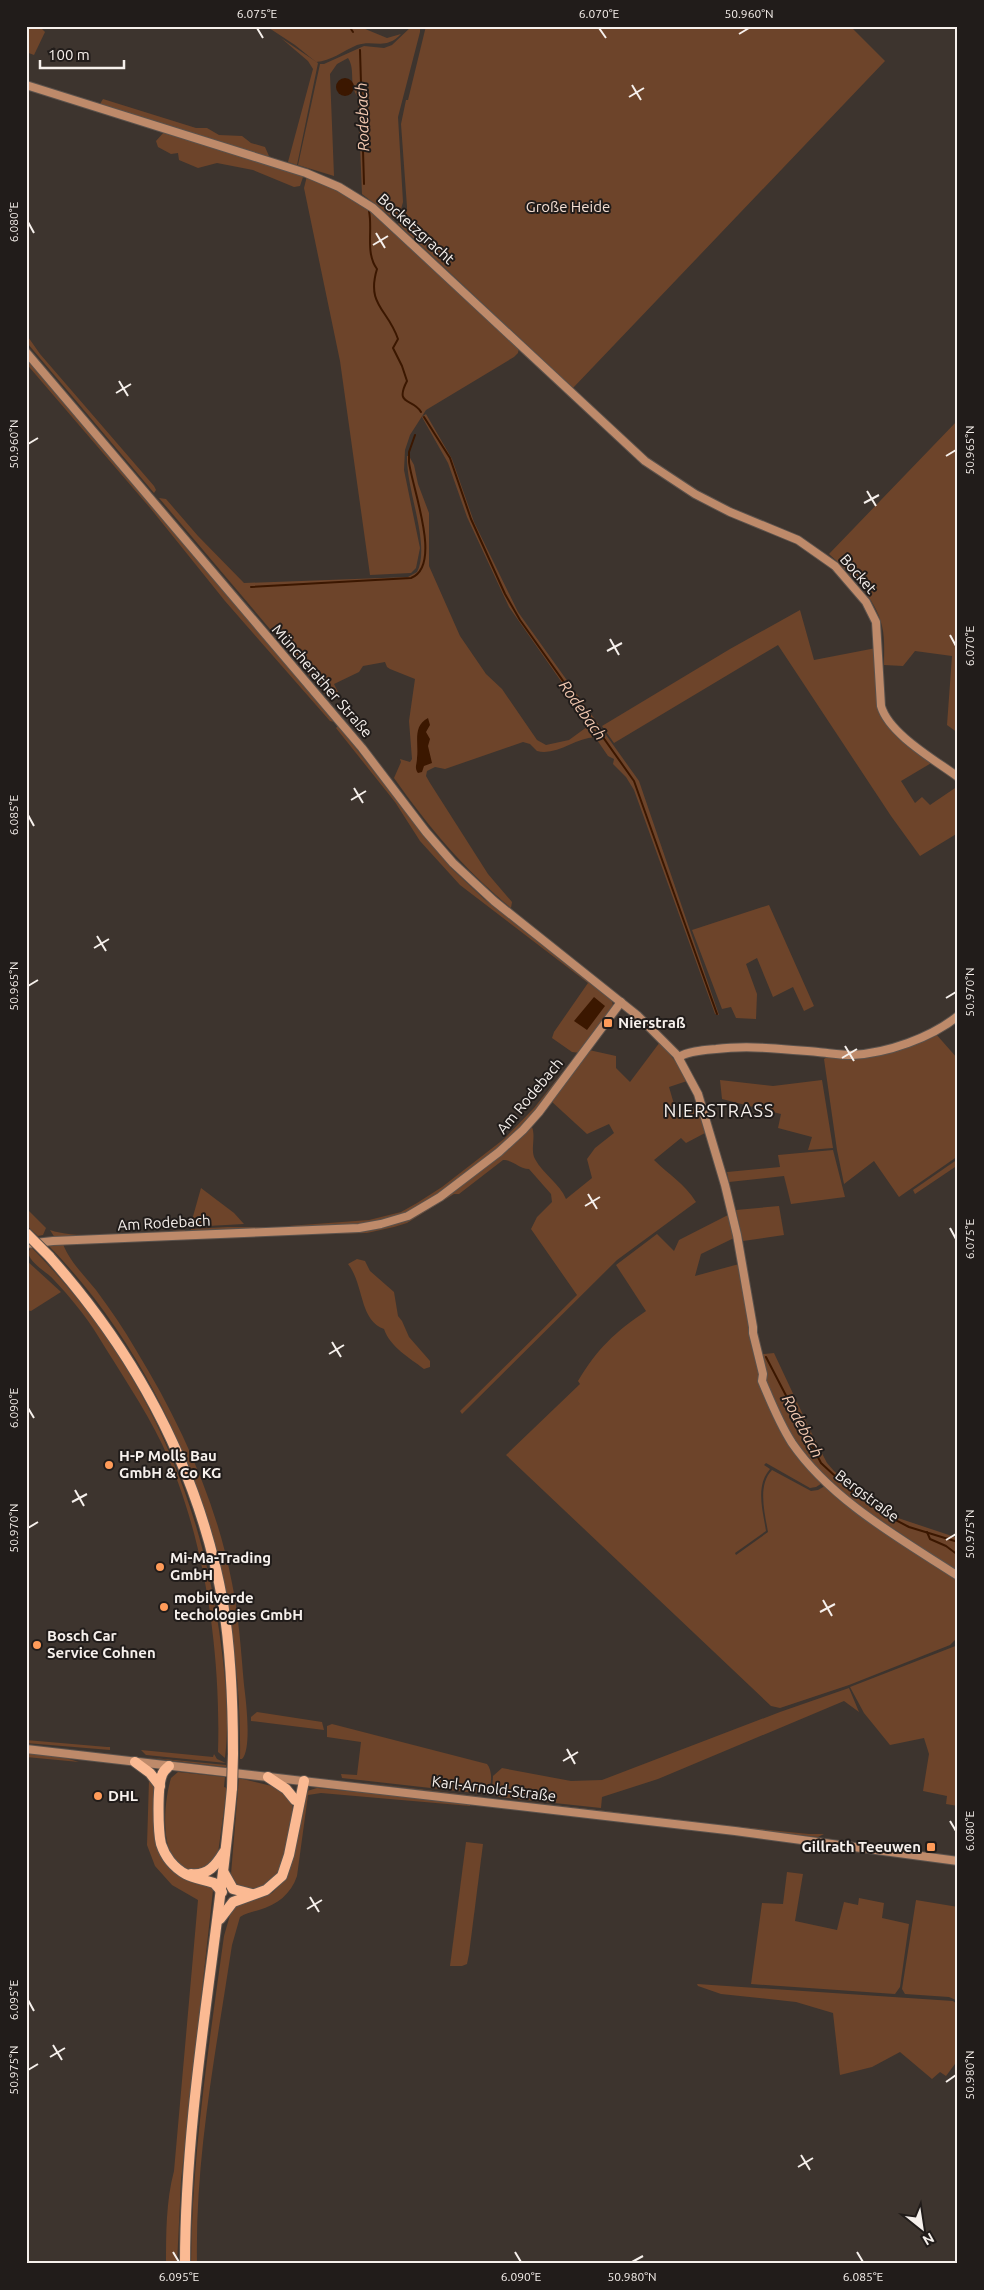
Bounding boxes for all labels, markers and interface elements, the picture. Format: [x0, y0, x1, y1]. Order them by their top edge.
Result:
text: 6.075°E [237, 7, 278, 20]
text: 6.070°E [579, 7, 620, 20]
text: 50.960°N [724, 7, 774, 20]
scale bar [40, 38, 124, 70]
text: 100 m [48, 46, 90, 63]
water label: Rodebach [352, 82, 372, 152]
street label: Bocketzgracht [375, 190, 458, 267]
park label: Große Heide [526, 198, 610, 215]
text: 6.080°E [7, 201, 20, 242]
text: 50.960°N [7, 419, 20, 469]
text: 50.965°N [963, 425, 976, 475]
street label: Bocket [837, 550, 880, 597]
street label: Müncherather Straße [269, 621, 376, 740]
text: 6.070°E [963, 625, 976, 666]
water label: Rodebach [556, 677, 610, 743]
text: 6.085°E [7, 794, 20, 835]
text: 50.965°N [7, 961, 20, 1011]
text: 50.970°N [963, 967, 976, 1017]
place label: Nierstraß [618, 1014, 686, 1031]
marker: Nierstraß [602, 1017, 614, 1029]
street label: Am Rodebach [493, 1054, 566, 1137]
district label: NIERSTRASS [664, 1100, 774, 1120]
street label: Am Rodebach [117, 1212, 211, 1233]
text: 6.075°E [963, 1218, 976, 1259]
text: 6.090°E [7, 1387, 20, 1428]
water label: Rodebach [779, 1391, 827, 1461]
place label: H-P Molls Bau GmbH & Co KG [119, 1447, 221, 1481]
marker: H-P Molls Bau GmbH & Co KG [103, 1459, 115, 1471]
street label: Bergstraße [832, 1466, 902, 1525]
text: 50.970°N [7, 1503, 20, 1553]
text: 50.975°N [963, 1509, 976, 1559]
place label: Mi-Ma-Trading GmbH [170, 1549, 271, 1583]
marker: Mi-Ma-Trading GmbH [154, 1561, 166, 1573]
place label: mobilverde techologies GmbH [174, 1589, 303, 1623]
marker: mobilverde techologies GmbH [158, 1601, 170, 1613]
place label: Bosch Car Service Cohnen [47, 1627, 156, 1661]
marker: Bosch Car Service Cohnen [31, 1639, 43, 1651]
street label: Karl-Arnold-Straße [431, 1772, 557, 1805]
place label: DHL [108, 1787, 138, 1804]
marker: DHL [92, 1790, 104, 1802]
text: 6.080°E [963, 1810, 976, 1851]
place label: Gillrath Teeuwen [801, 1838, 921, 1855]
marker: Gillrath Teeuwen [925, 1841, 937, 1853]
text: 6.095°E [7, 1979, 20, 2020]
text: 50.975°N [7, 2045, 20, 2095]
text: 50.980°N [963, 2050, 976, 2100]
north arrow [896, 2202, 946, 2252]
text: N [920, 2230, 937, 2249]
text: 6.095°E [159, 2270, 200, 2283]
text: 6.090°E [501, 2270, 542, 2283]
text: 50.980°N [607, 2270, 657, 2283]
text: 6.085°E [843, 2270, 884, 2283]

